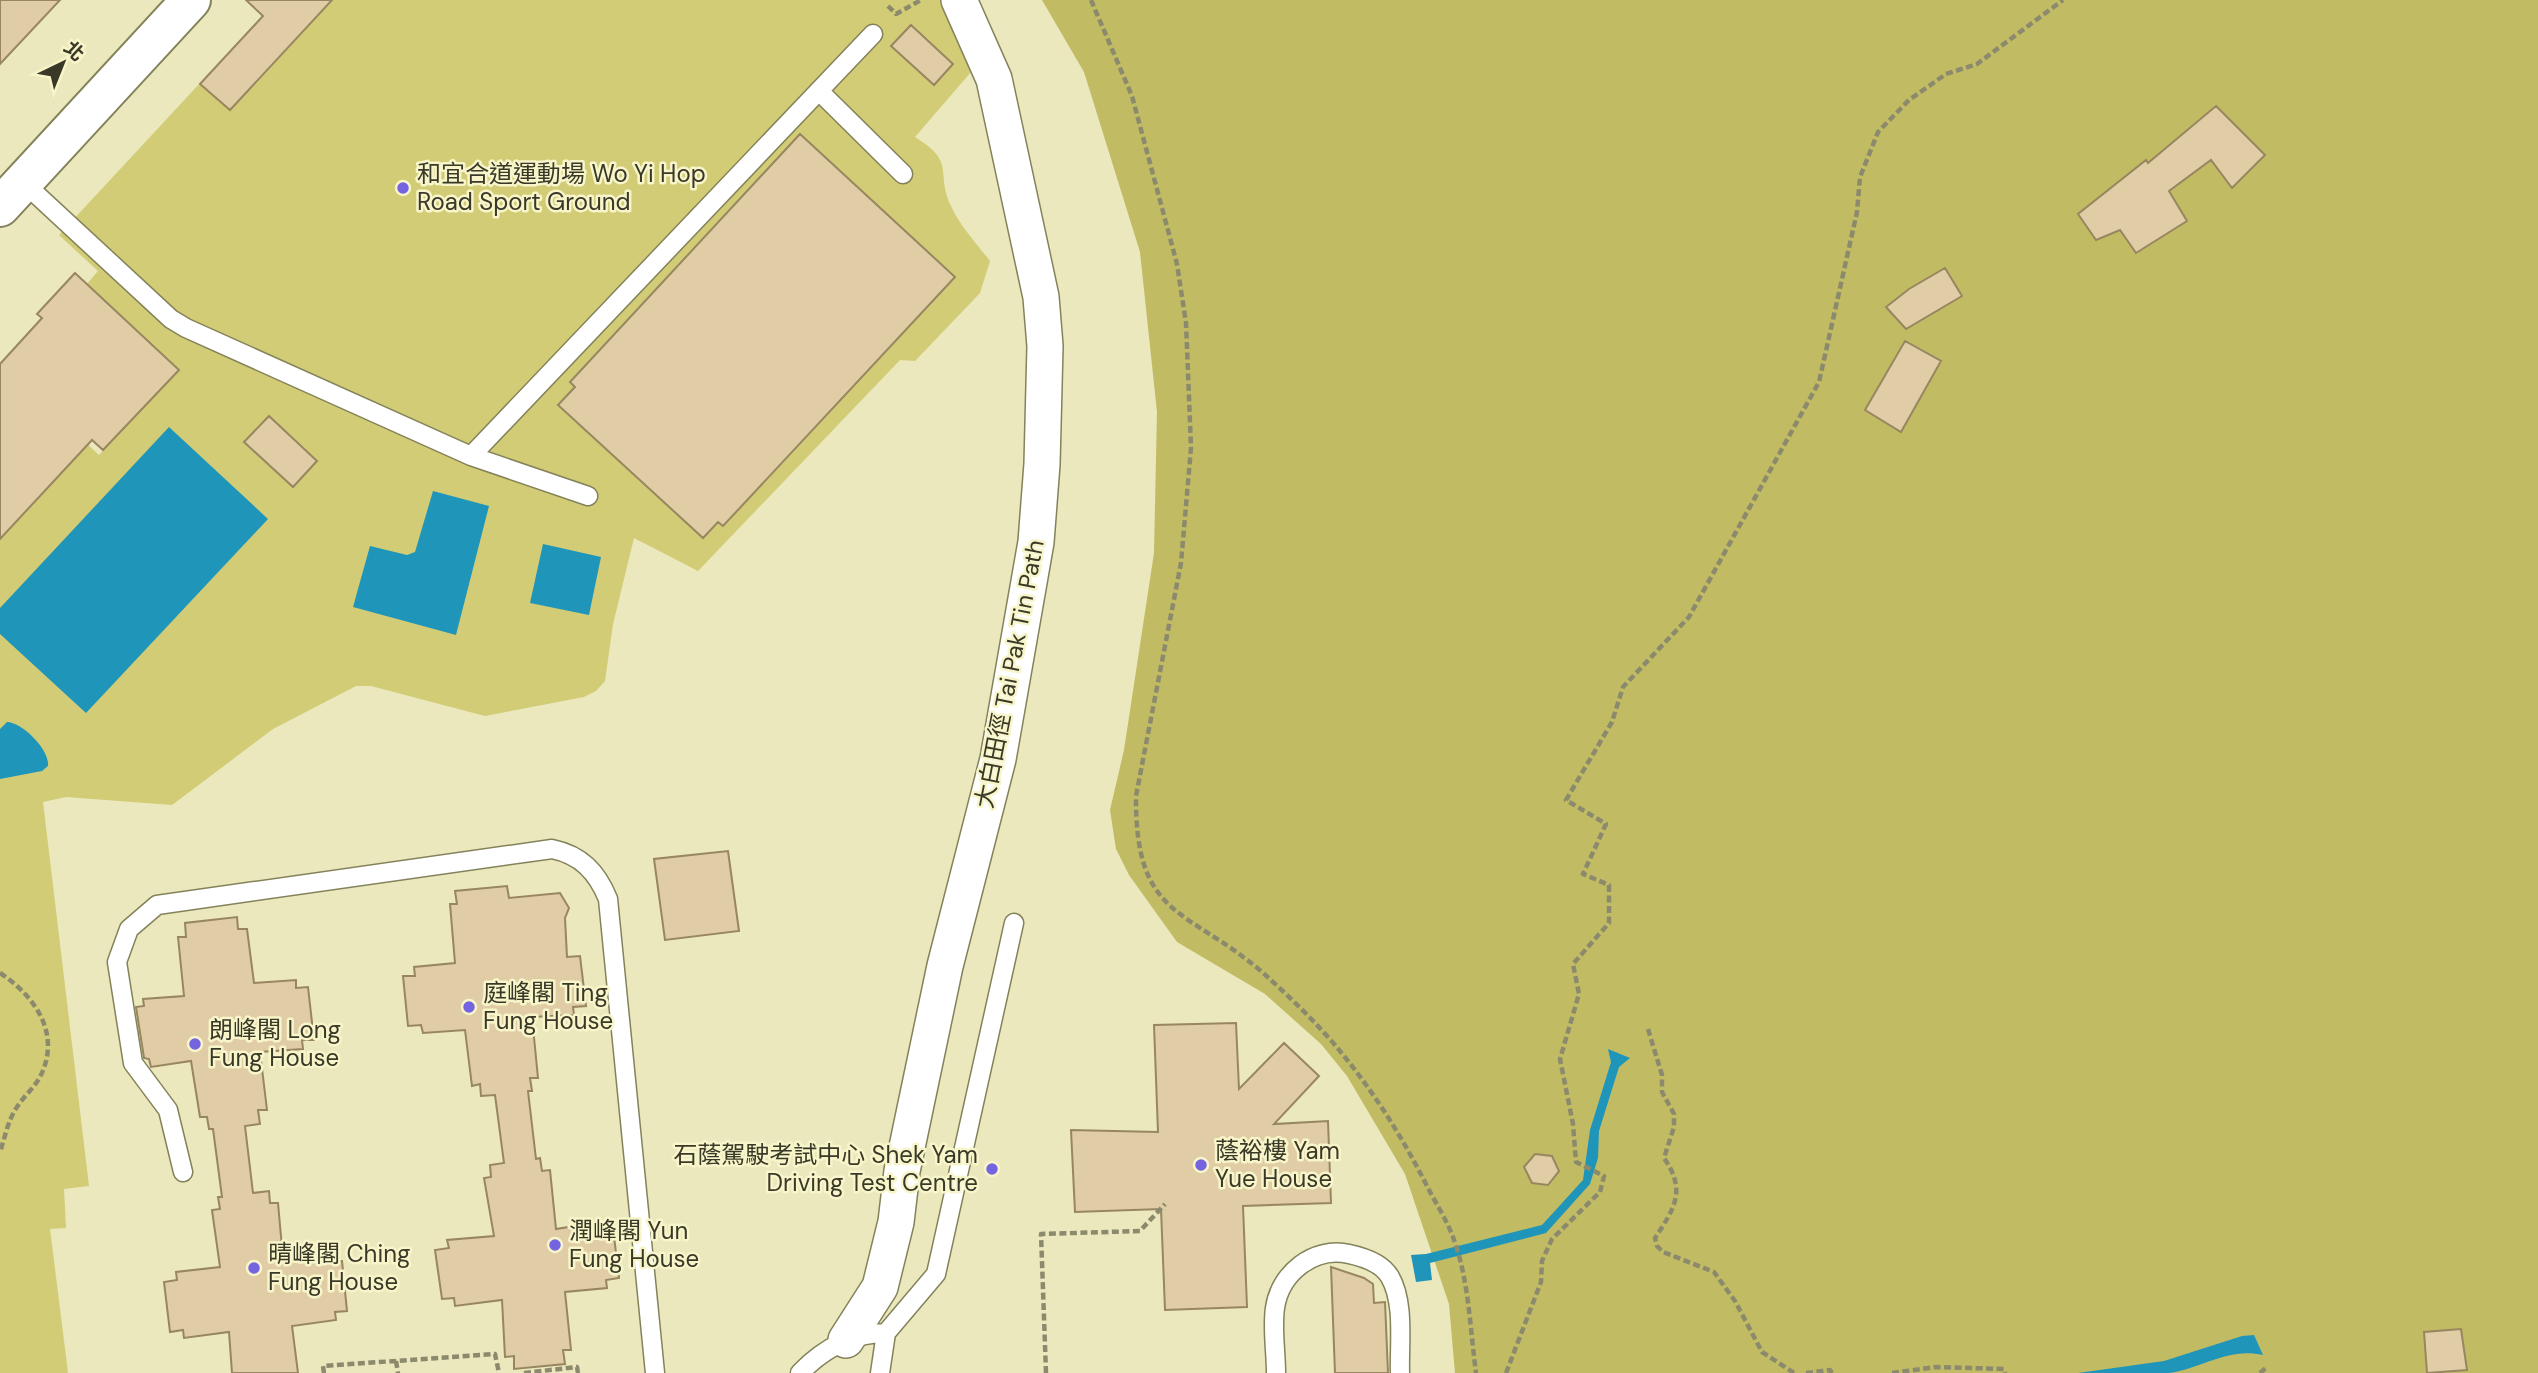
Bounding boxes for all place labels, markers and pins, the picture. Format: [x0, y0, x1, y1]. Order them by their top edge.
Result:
place label: 和宜合道運動場 Wo Yi Hop Road Sport Ground [417, 158, 706, 217]
marker: 和宜合道運動場 Wo Yi Hop Road Sport Ground [395, 180, 411, 196]
place label: 庭峰閣 Ting Fung House [483, 977, 613, 1036]
marker: 庭峰閣 Ting Fung House [461, 999, 477, 1015]
place label: 朗峰閣 Long Fung House [209, 1014, 341, 1073]
marker: 朗峰閣 Long Fung House [187, 1036, 203, 1052]
place label: 蔭裕樓 Yam Yue House [1215, 1135, 1340, 1194]
place label: 石蔭駕駛考試中心 Shek Yam Driving Test Centre [673, 1139, 978, 1198]
marker: 蔭裕樓 Yam Yue House [1193, 1157, 1209, 1173]
marker: 石蔭駕駛考試中心 Shek Yam Driving Test Centre [984, 1161, 1000, 1177]
place label: 潤峰閣 Yun Fung House [569, 1215, 699, 1274]
marker: 潤峰閣 Yun Fung House [547, 1237, 563, 1253]
place label: 晴峰閣 Ching Fung House [268, 1238, 410, 1297]
marker: 晴峰閣 Ching Fung House [246, 1260, 262, 1276]

